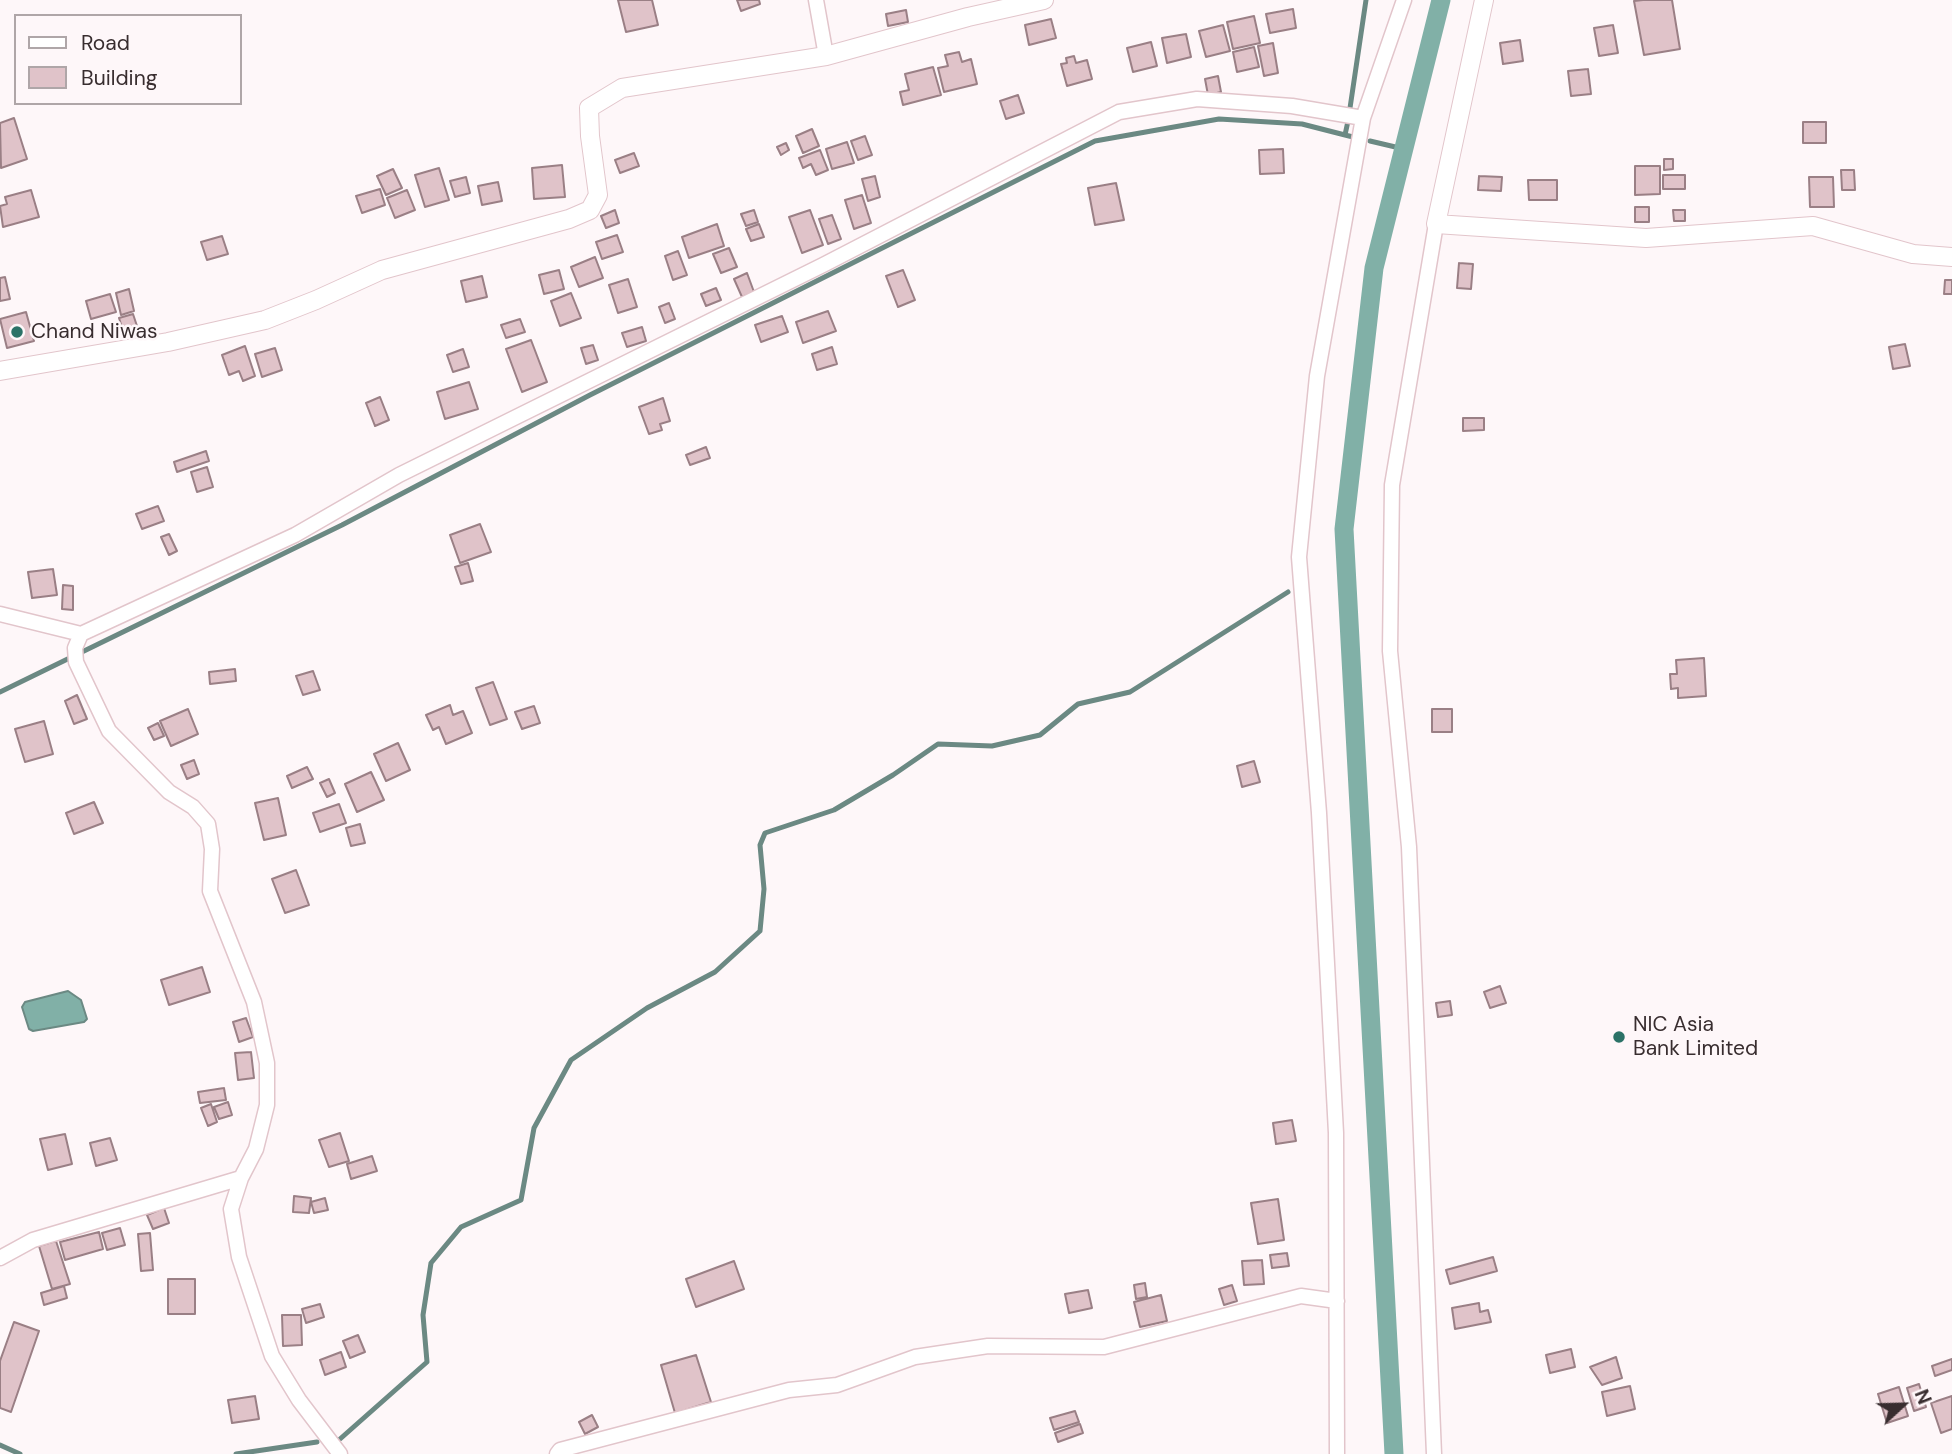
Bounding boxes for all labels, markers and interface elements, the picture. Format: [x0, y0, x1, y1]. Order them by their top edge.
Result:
legend [14, 14, 242, 105]
text: Road [81, 29, 130, 57]
text: Building [81, 64, 157, 92]
place label: Chand Niwas [31, 319, 158, 345]
marker: Chand Niwas [9, 324, 25, 340]
place label: NIC Asia Bank Limited [1633, 1012, 1758, 1062]
marker: NIC Asia Bank Limited [1611, 1029, 1627, 1045]
north arrow [1868, 1370, 1938, 1440]
text: N [1909, 1386, 1937, 1408]

